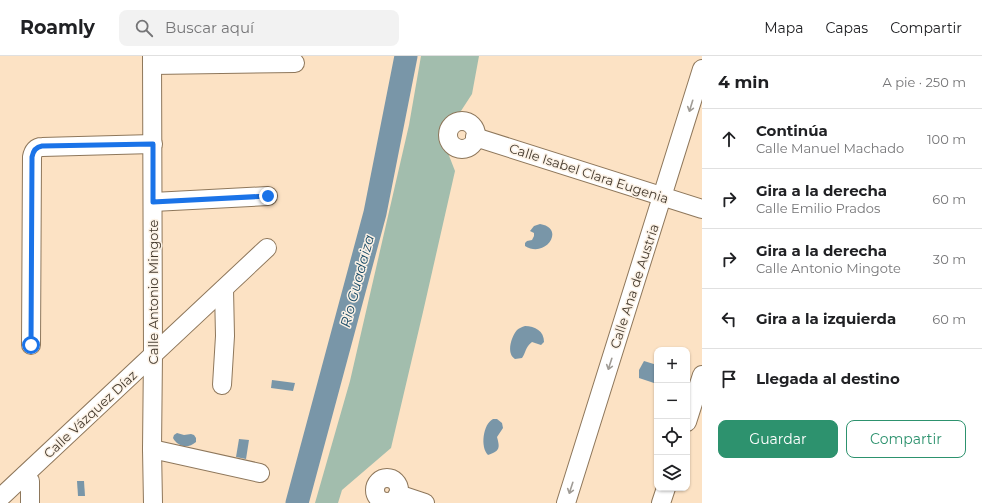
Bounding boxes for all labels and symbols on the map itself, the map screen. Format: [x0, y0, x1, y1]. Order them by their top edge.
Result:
one-way arrow [686, 100, 694, 112]
street label: Calle Isabel Clara Eugenia [507, 140, 671, 206]
route end [259, 187, 277, 205]
street label: Calle Antonio Mingote [145, 219, 161, 364]
street label: Calle Ana de Austria [606, 222, 662, 350]
water label: Rio Guadaiza [336, 233, 378, 329]
route start [22, 336, 40, 354]
one-way arrow [606, 357, 613, 370]
street label: Calle Vázquez Díaz [40, 366, 140, 461]
one-way arrow [567, 481, 574, 494]

